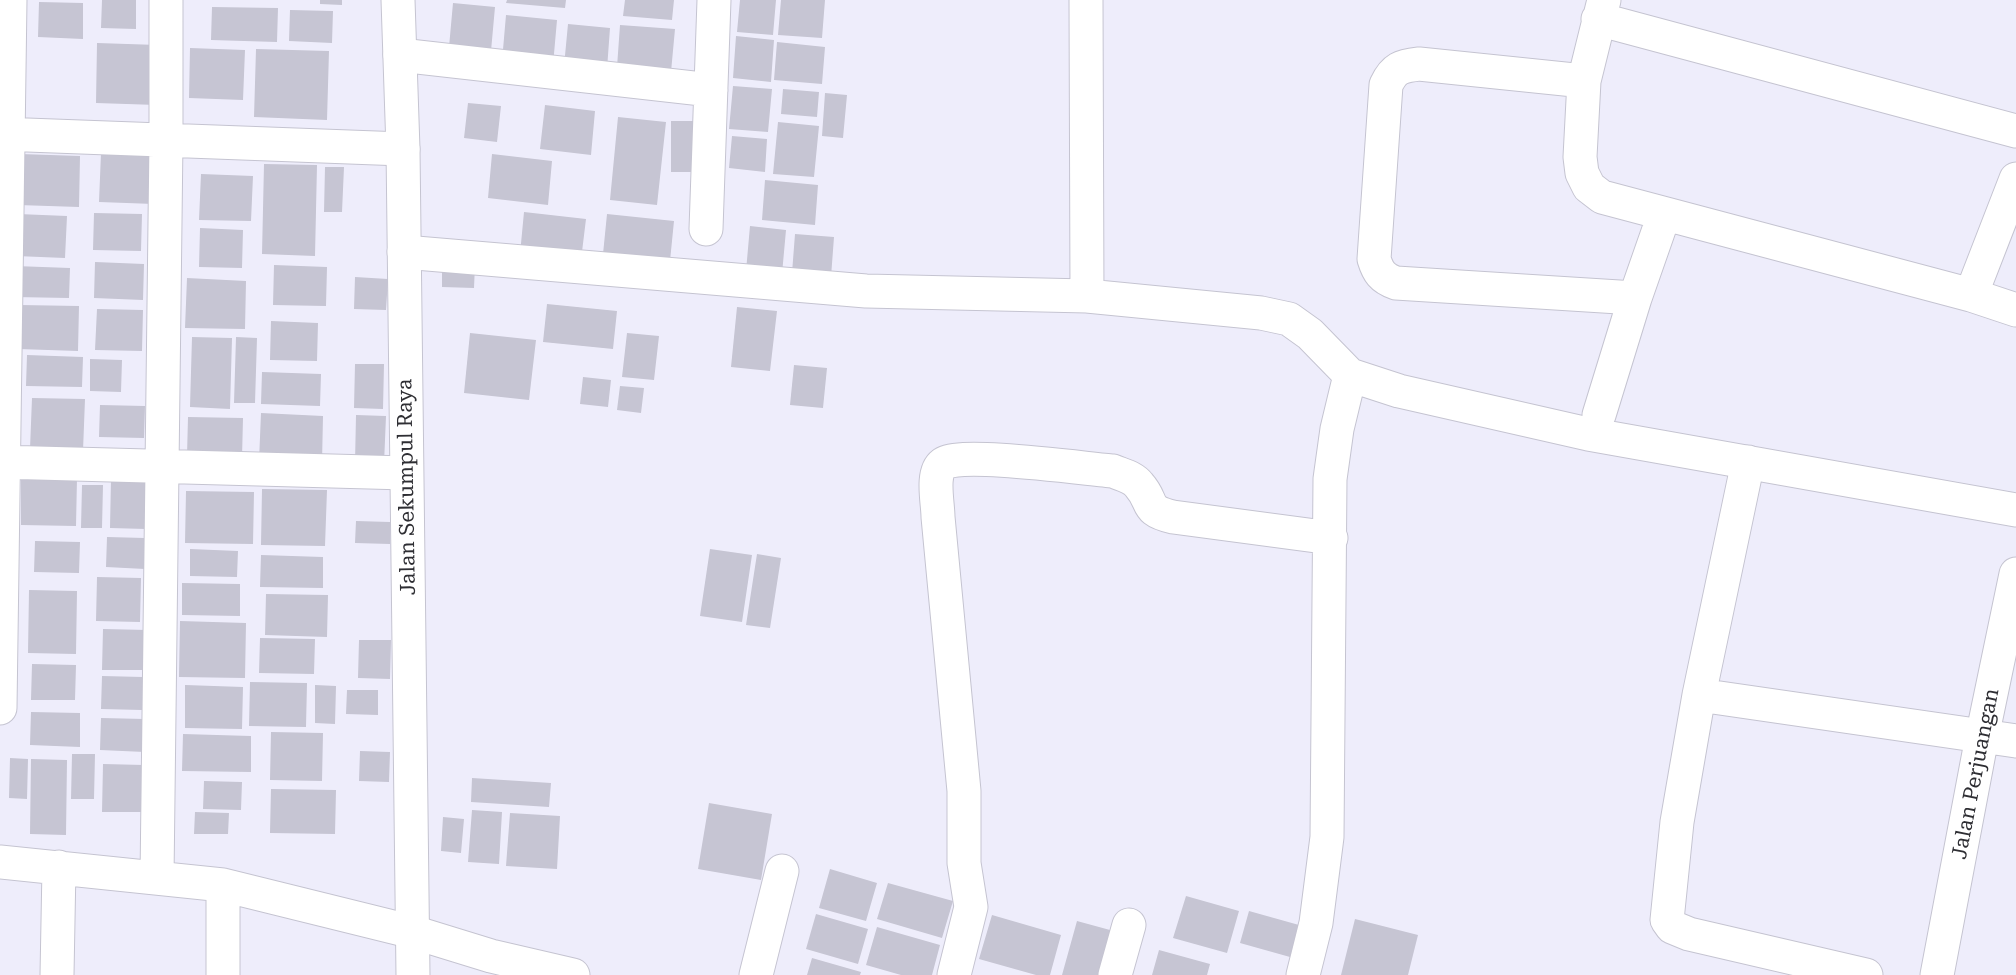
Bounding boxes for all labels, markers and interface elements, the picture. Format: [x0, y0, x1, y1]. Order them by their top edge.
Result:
street label: Jalan Sekumpul Raya [393, 378, 421, 596]
street label: Jalan Perjuangan [1947, 686, 2005, 862]

